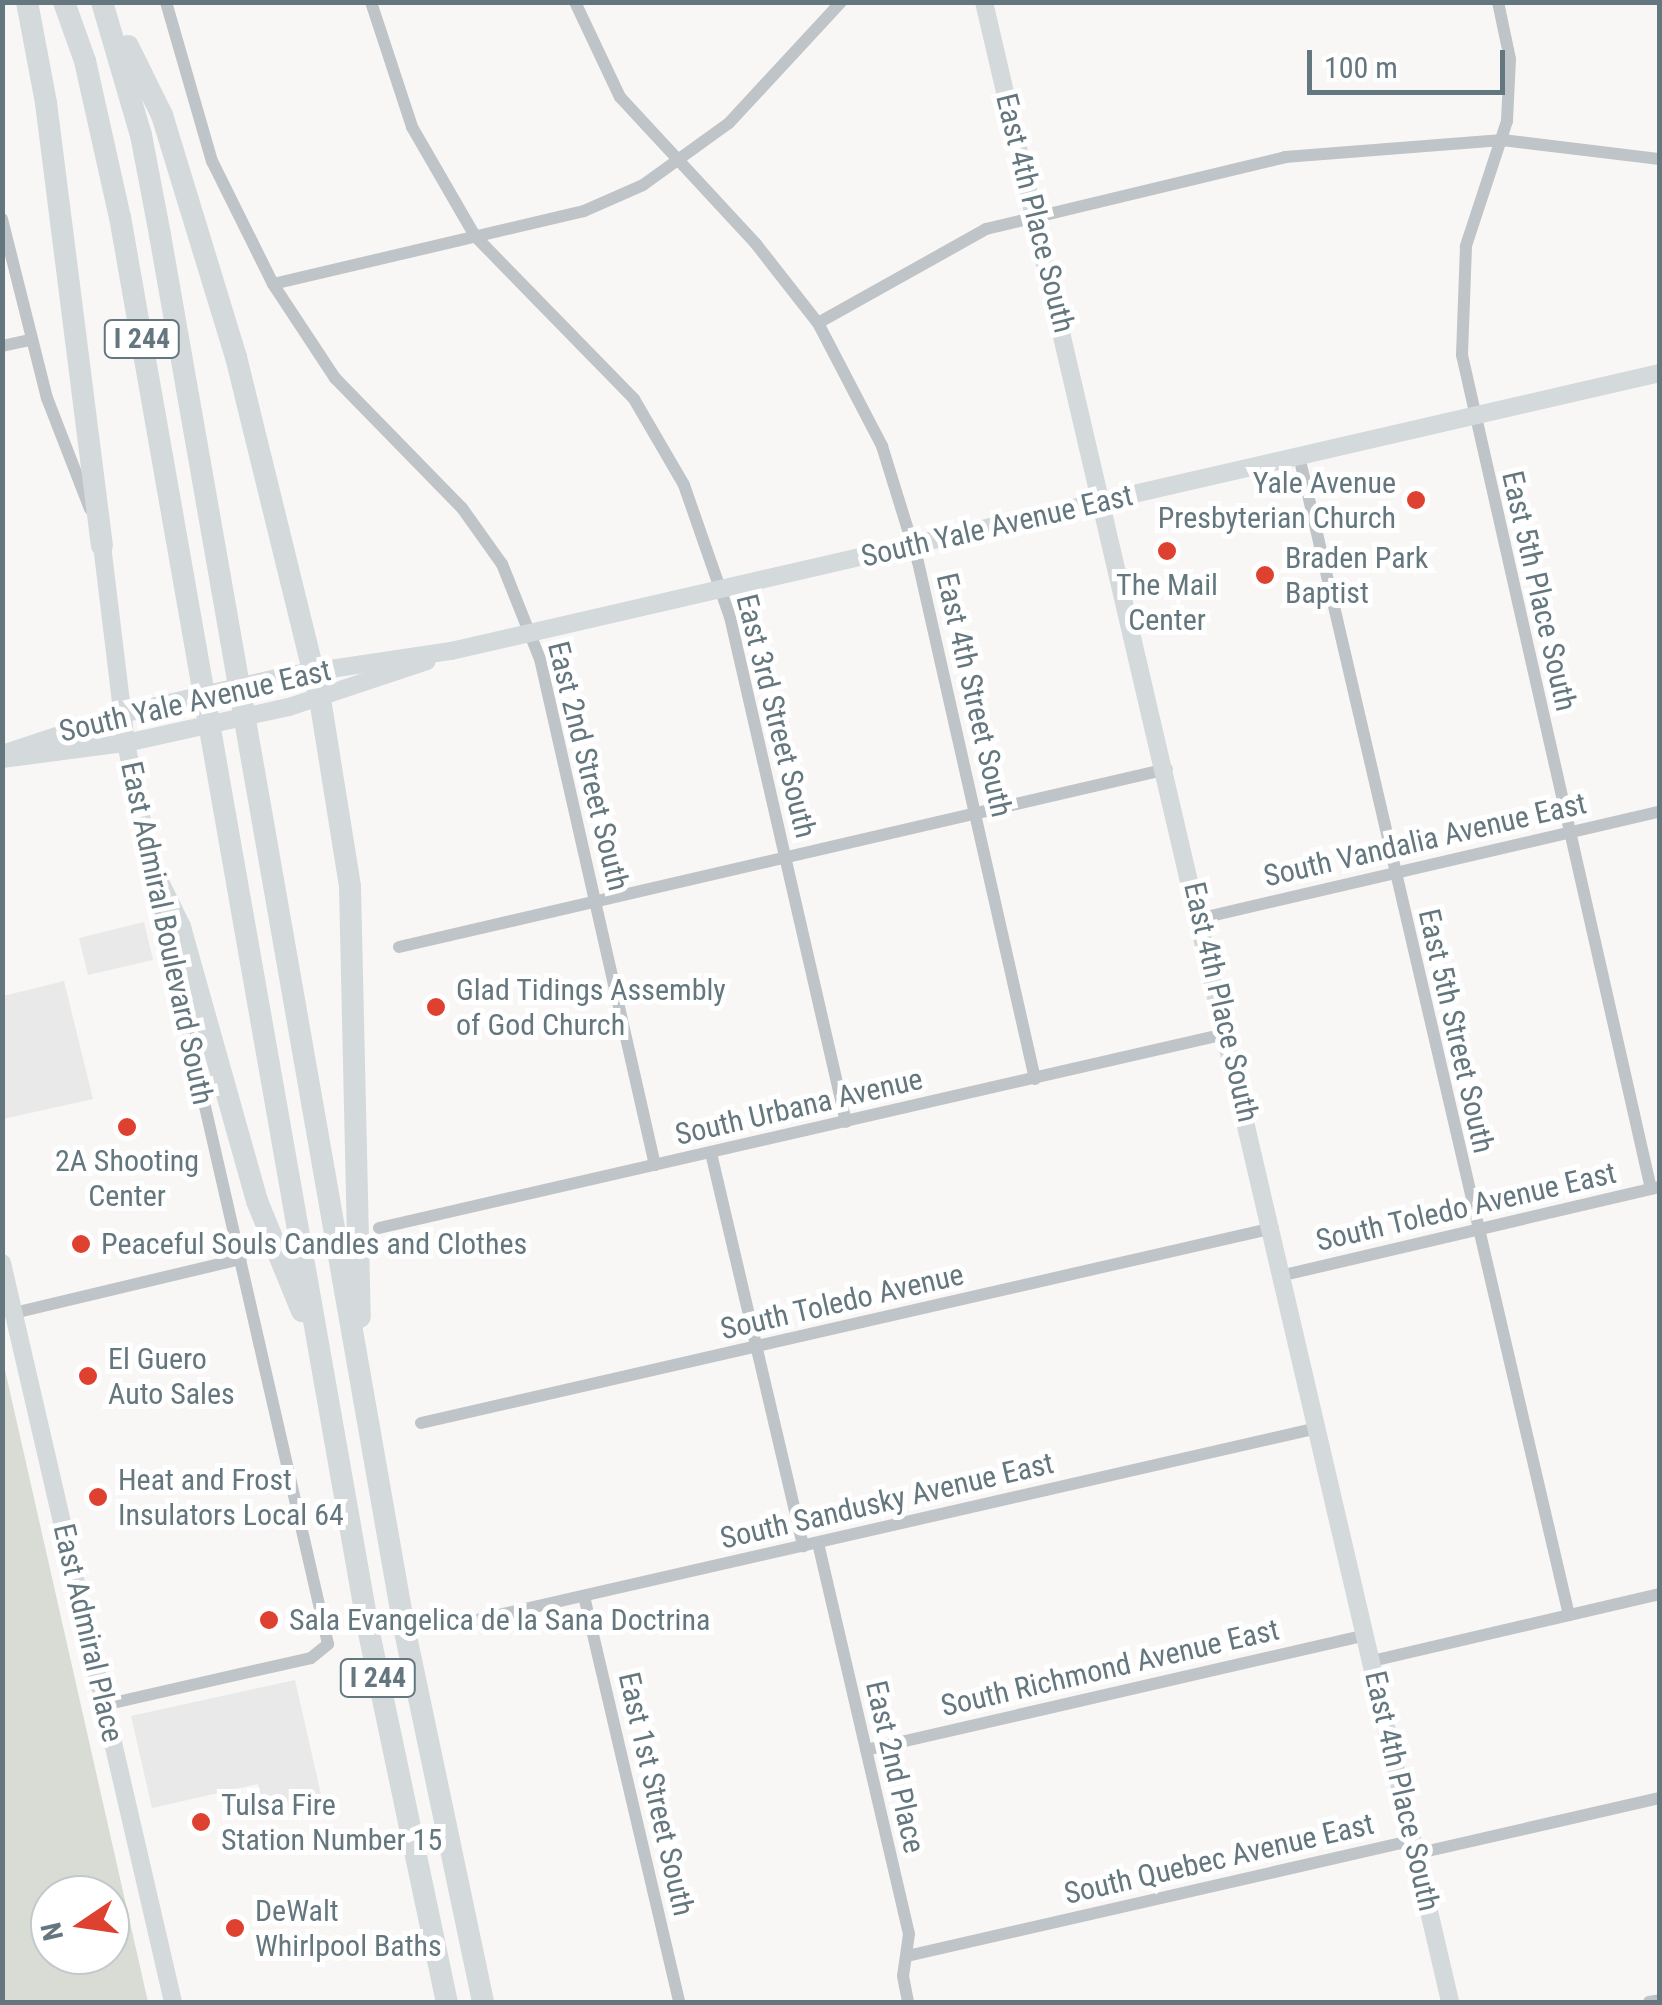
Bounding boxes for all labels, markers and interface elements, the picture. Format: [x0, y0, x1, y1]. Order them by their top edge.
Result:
scale bar [1312, 30, 1510, 92]
text: 100 m [1324, 50, 1398, 85]
street label: East 4th Place South [988, 90, 1082, 336]
road number: I 244 [102, 316, 182, 362]
place label: Yale Avenue Presbyterian Church [1158, 465, 1396, 536]
street label: East 5th Place South [1494, 468, 1584, 714]
street label: South Yale Avenue East [858, 477, 1136, 575]
marker: Yale Avenue Presbyterian Church [1405, 489, 1427, 511]
marker: The Mail Center [1156, 540, 1178, 562]
place label: Braden Park Baptist [1285, 540, 1428, 610]
marker: Braden Park Baptist [1254, 564, 1276, 586]
place label: The Mail Center [1116, 567, 1218, 638]
street label: East 4th Street South [928, 569, 1020, 821]
street label: East 3rd Street South [728, 590, 824, 842]
street label: East 2nd Street South [540, 638, 636, 894]
street label: South Yale Avenue East [56, 652, 334, 750]
street label: East Admiral Boulevard South [113, 758, 221, 1108]
street label: South Vandalia Avenue East [1260, 785, 1590, 895]
street label: East 4th Place South [1176, 879, 1266, 1125]
street label: East 5th Street South [1410, 905, 1502, 1157]
place label: Glad Tidings Assembly of God Church [456, 972, 726, 1042]
marker: Glad Tidings Assembly of God Church [425, 996, 447, 1018]
street label: South Urbana Avenue [672, 1061, 926, 1153]
marker: 2A Shooting Center [116, 1116, 138, 1138]
place label: 2A Shooting Center [55, 1143, 199, 1214]
street label: South Toledo Avenue East [1312, 1155, 1620, 1259]
place label: Peaceful Souls Candles and Clothes [101, 1226, 527, 1262]
marker: Peaceful Souls Candles and Clothes [70, 1233, 92, 1255]
street label: South Toledo Avenue [717, 1256, 967, 1348]
place label: El Guero Auto Sales [108, 1341, 235, 1412]
marker: El Guero Auto Sales [77, 1365, 99, 1387]
street label: South Sandusky Avenue East [717, 1445, 1057, 1557]
place label: Heat and Frost Insulators Local 64 [118, 1462, 344, 1532]
marker: Heat and Frost Insulators Local 64 [87, 1486, 109, 1508]
street label: East Admiral Place [45, 1520, 131, 1746]
place label: Sala Evangelica de la Sana Doctrina [289, 1602, 710, 1638]
marker: Sala Evangelica de la Sana Doctrina [258, 1609, 280, 1631]
street label: South Richmond Avenue East [938, 1612, 1282, 1724]
road number: I 244 [338, 1655, 418, 1701]
street label: East 4th Place South [1357, 1668, 1447, 1914]
street label: East 1st Street South [610, 1669, 702, 1919]
street label: East 2nd Place [858, 1677, 932, 1857]
place label: Tulsa Fire Station Number 15 [221, 1787, 442, 1858]
street label: South Quebec Avenue East [1061, 1806, 1377, 1912]
marker: Tulsa Fire Station Number 15 [190, 1811, 212, 1833]
north arrow [30, 1875, 130, 1975]
place label: DeWalt Whirlpool Baths [255, 1893, 442, 1964]
marker: DeWalt Whirlpool Baths [224, 1917, 246, 1939]
text: N [34, 1919, 70, 1943]

